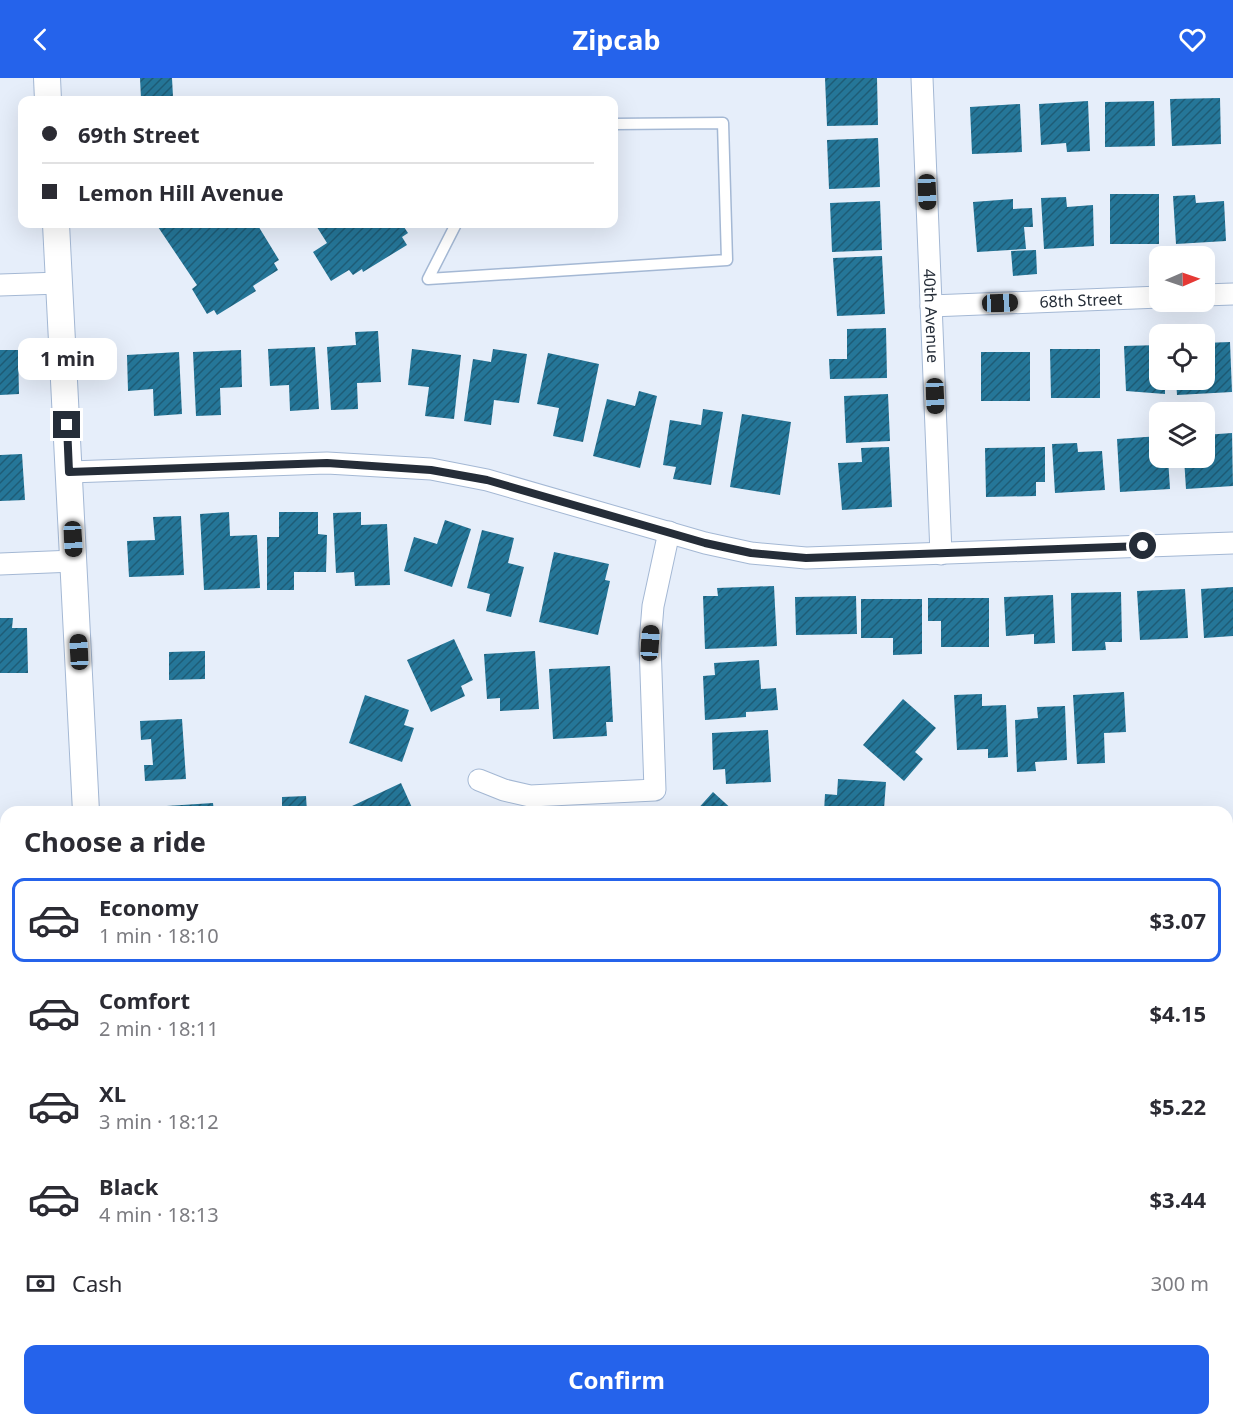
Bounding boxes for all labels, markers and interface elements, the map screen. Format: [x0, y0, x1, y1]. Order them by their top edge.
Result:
text: Zipcab [573, 21, 660, 58]
icon: back [24, 23, 57, 56]
icon: heart [1176, 23, 1209, 56]
text: 69th Street [78, 119, 200, 149]
car [917, 174, 937, 210]
text: Lemon Hill Avenue [78, 177, 284, 207]
north arrow [1149, 246, 1215, 312]
map controls [1149, 246, 1215, 468]
street label: 40th Avenue [919, 268, 944, 363]
street label: 68th Street [1039, 287, 1123, 313]
car [982, 293, 1018, 313]
button: locate [1149, 324, 1215, 390]
callout: 1 min [17, 338, 116, 380]
text: 1 min [40, 345, 95, 372]
car [925, 378, 945, 414]
button: layers [1149, 402, 1215, 468]
route end [53, 411, 80, 438]
car [63, 521, 83, 557]
route start [1129, 532, 1156, 559]
car [640, 624, 660, 662]
car [69, 634, 89, 670]
text: Choose a ride [24, 823, 206, 860]
text: Economy [99, 892, 198, 922]
icon: car [27, 893, 81, 947]
text: $3.07 [1149, 905, 1206, 935]
text: 1 min · 18:10 [99, 922, 219, 949]
text: Comfort [99, 985, 190, 1015]
icon: car [27, 986, 81, 1040]
text: $4.15 [1149, 998, 1206, 1028]
text: 2 min · 18:11 [99, 1015, 219, 1042]
text: XL [99, 1078, 126, 1108]
icon: car [27, 1079, 81, 1133]
text: $5.22 [1149, 1091, 1206, 1121]
text: 3 min · 18:12 [99, 1108, 219, 1135]
text: Black [99, 1171, 158, 1201]
icon: car [27, 1172, 81, 1226]
text: $3.44 [1149, 1184, 1206, 1214]
text: 4 min · 18:13 [99, 1201, 219, 1228]
icon: cash [24, 1267, 57, 1300]
text: Cash [72, 1268, 122, 1298]
text: 300 m [1151, 1270, 1209, 1297]
button: Confirm [24, 1345, 1209, 1414]

